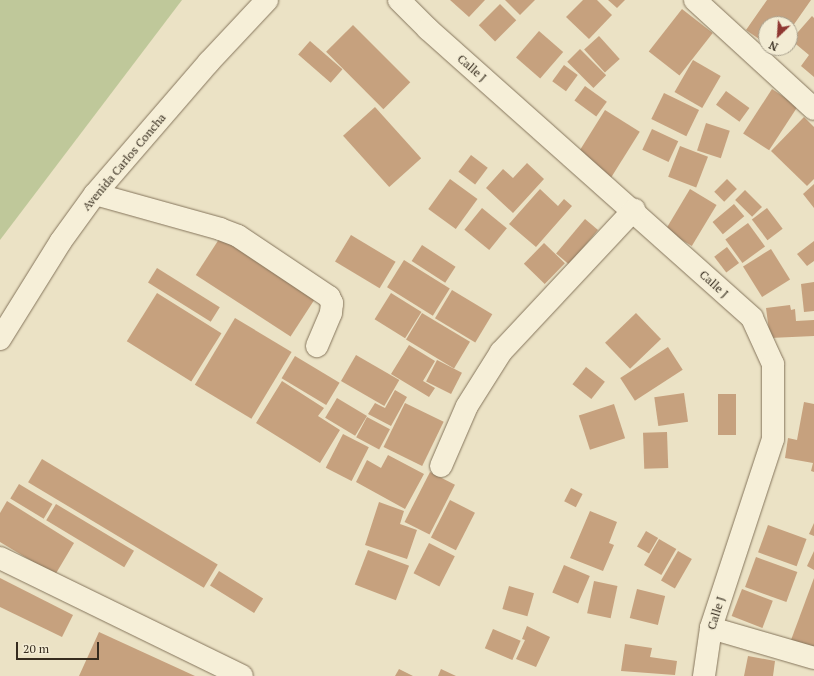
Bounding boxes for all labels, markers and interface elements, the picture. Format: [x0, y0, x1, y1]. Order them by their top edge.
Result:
north arrow [758, 16, 798, 56]
text: N [767, 38, 780, 54]
street label: Calle J [454, 51, 490, 85]
street label: Avenida Carlos Concha [79, 111, 169, 213]
street label: Calle J [697, 267, 731, 301]
street label: Calle J [704, 595, 728, 631]
scale bar [18, 634, 101, 660]
text: 20 m [23, 641, 49, 656]

